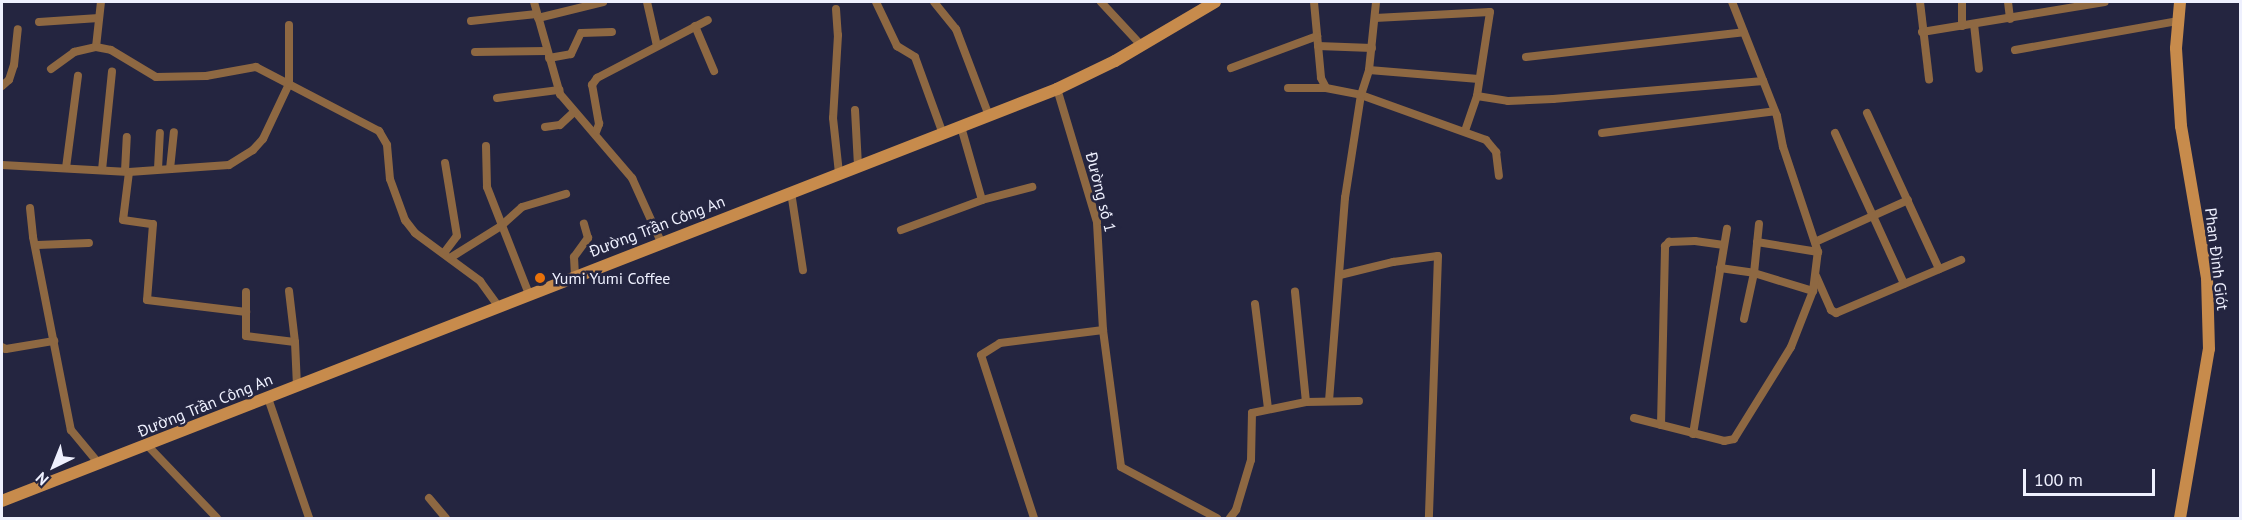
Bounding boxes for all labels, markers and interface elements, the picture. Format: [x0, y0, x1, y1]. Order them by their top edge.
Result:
street label: Đường số 1 [1082, 150, 1120, 234]
street label: Đường Trần Công An [586, 191, 728, 261]
street label: Phan Đình Giót [2201, 207, 2233, 311]
place label: Yumi Yumi Coffee [552, 268, 671, 288]
marker: Yumi Yumi Coffee [533, 271, 547, 285]
street label: Đường Trần Công An [134, 369, 276, 441]
north arrow [24, 436, 84, 496]
scale bar [2026, 457, 2158, 495]
text: N [31, 468, 52, 490]
text: 100 m [2034, 468, 2083, 491]

